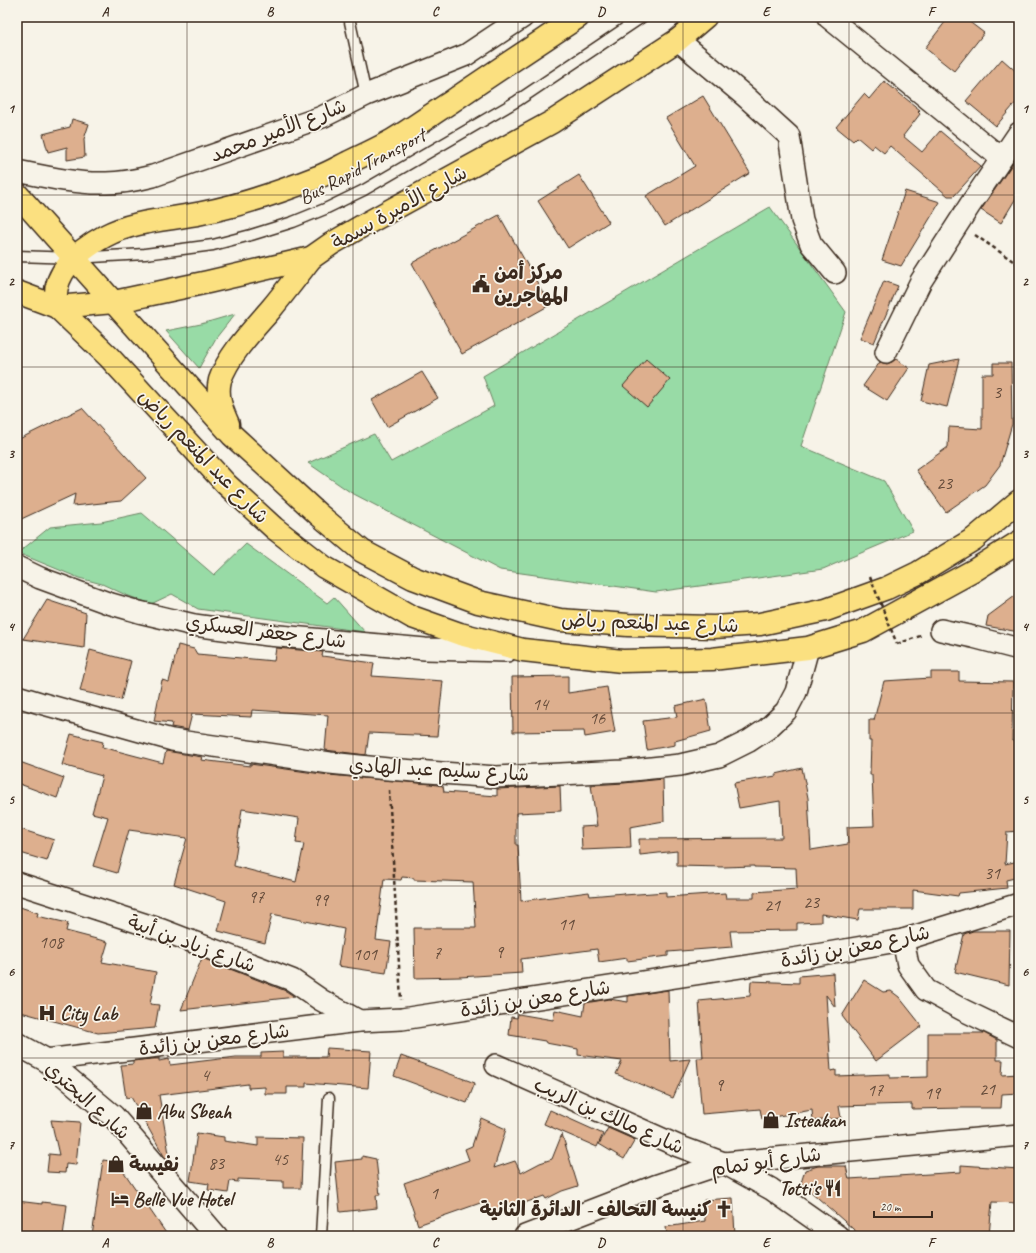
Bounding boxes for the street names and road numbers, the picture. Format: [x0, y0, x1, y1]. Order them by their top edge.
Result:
street label: شارع الأمير محمد [206, 92, 350, 169]
street label: Bus Rapid Transport [295, 121, 433, 210]
street label: شارع الأميرة بسمة [326, 159, 472, 256]
street label: شارع عبد المنعم رياض [132, 384, 274, 530]
street label: شارع عبد المنعم رياض [561, 607, 739, 640]
street label: شارع جعفر العسكري [184, 609, 348, 656]
street label: شارع سليم عبد الهادي [348, 752, 530, 789]
street label: شارع زياد بن أبية [124, 909, 259, 979]
street label: شارع معن بن زائدة [778, 920, 932, 974]
street label: شارع معن بن زائدة [458, 974, 612, 1024]
street label: شارع معن بن زائدة [137, 1018, 291, 1062]
street label: شارع البحتري [39, 1056, 135, 1147]
street label: شارع مالك بن الريب [530, 1071, 688, 1161]
street label: شارع أبو تمام [709, 1141, 823, 1184]

